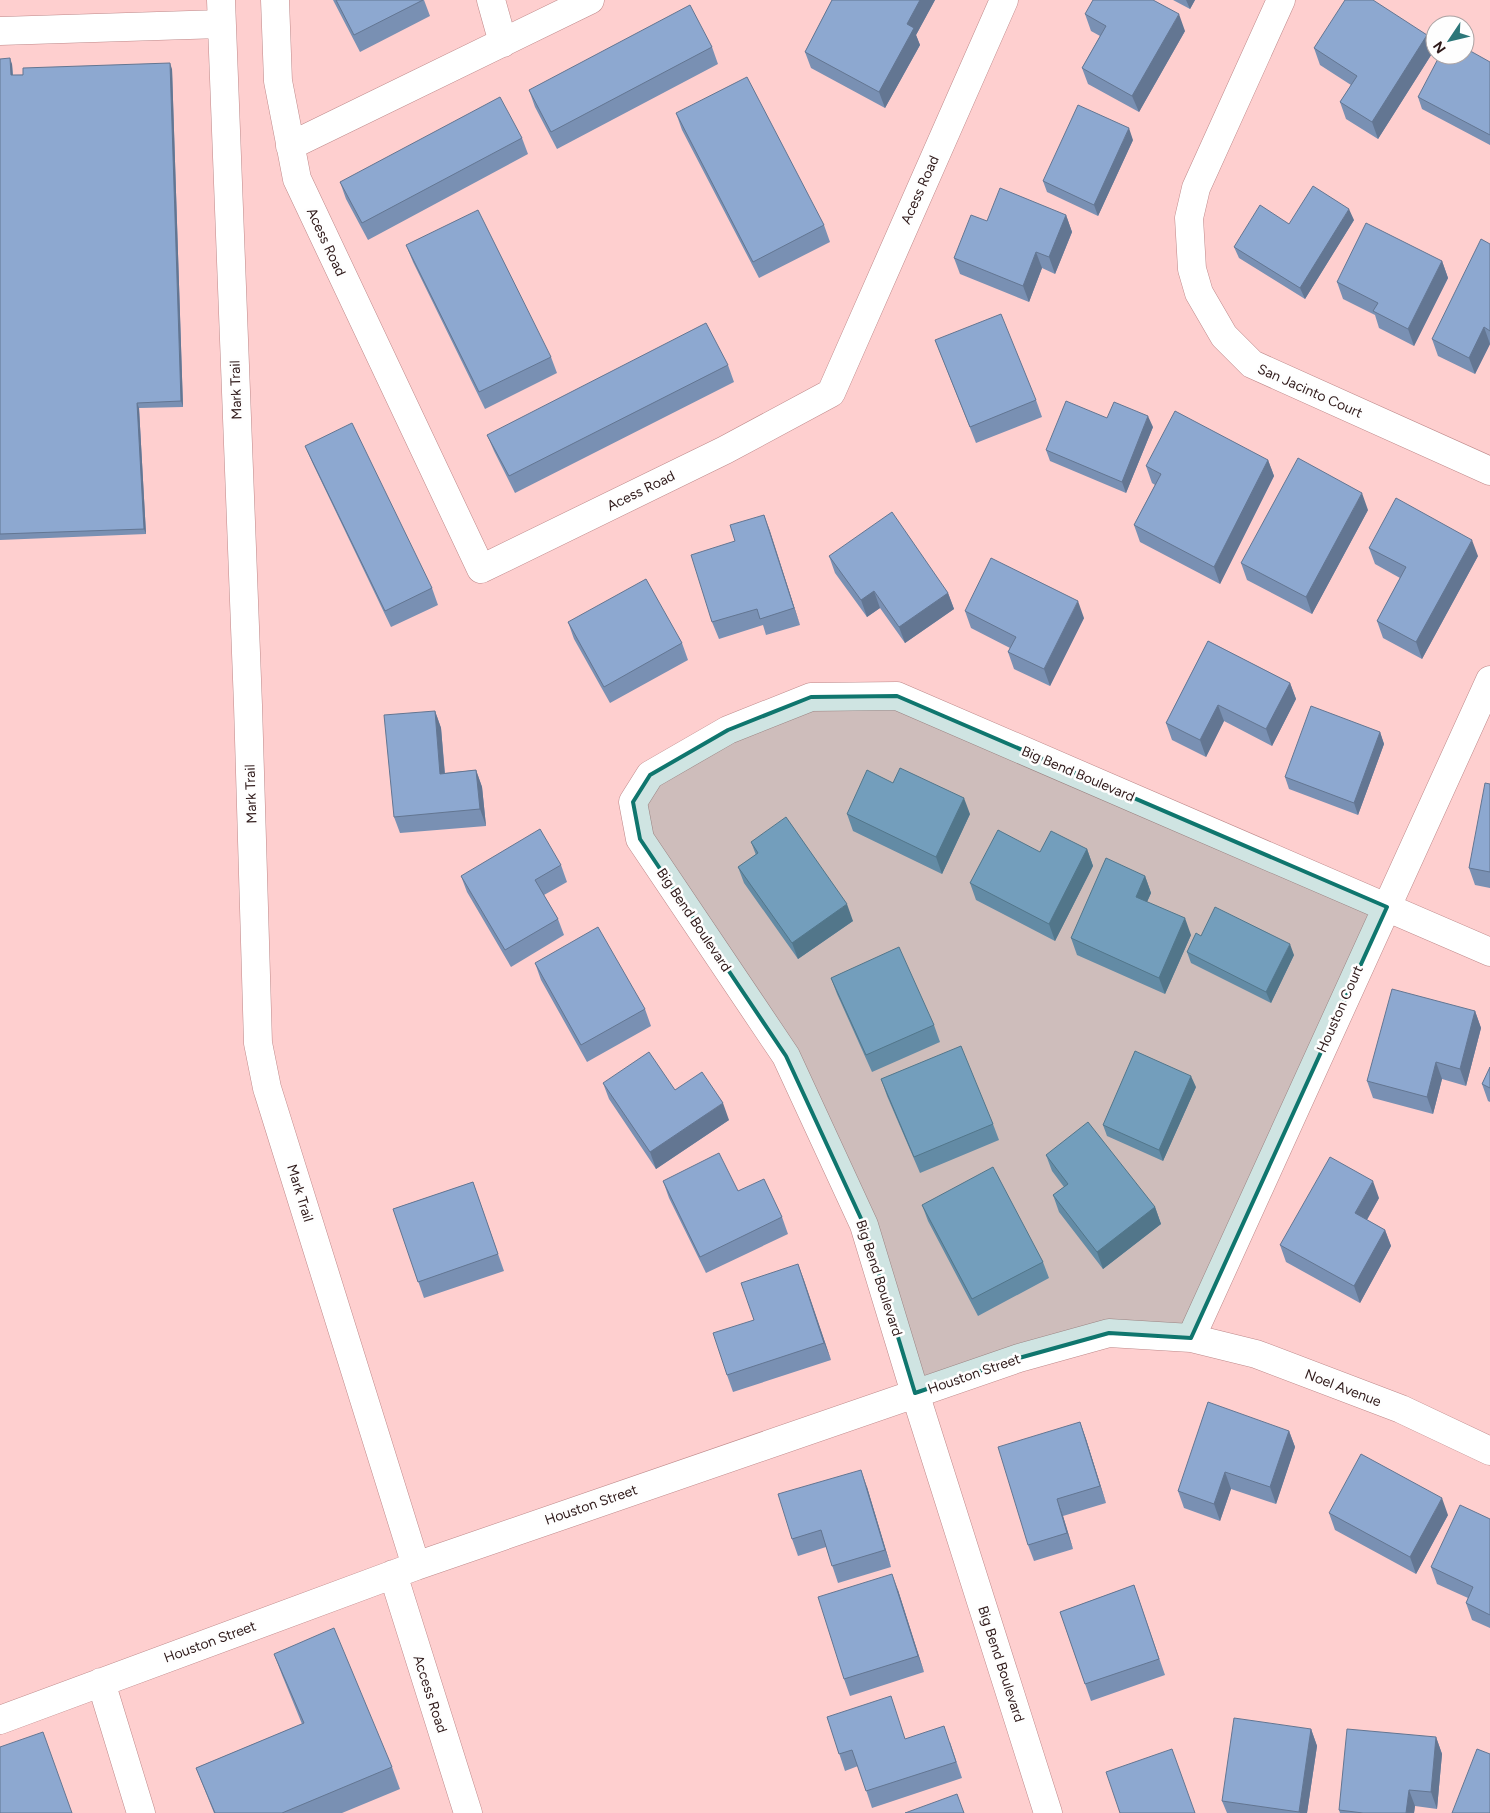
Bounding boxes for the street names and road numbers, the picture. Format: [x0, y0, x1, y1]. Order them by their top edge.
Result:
street label: Acess Road [897, 153, 943, 227]
street label: Acess Road [303, 205, 349, 279]
street label: Mark Trail [226, 360, 246, 420]
street label: San Jacinto Court [1255, 360, 1365, 422]
street label: Acess Road [604, 467, 678, 515]
street label: Big Bend Boulevard [1019, 742, 1137, 806]
street label: Mark Trail [241, 764, 261, 824]
street label: Big Bend Boulevard [653, 865, 735, 975]
street label: Houston Court [1313, 963, 1367, 1055]
street label: Mark Trail [283, 1162, 317, 1224]
street label: Big Bend Boulevard [852, 1218, 906, 1338]
street label: Houston Street [925, 1350, 1023, 1398]
street label: Noel Avenue [1302, 1366, 1384, 1410]
street label: Houston Street [542, 1481, 640, 1529]
street label: Big Bend Boulevard [974, 1604, 1028, 1724]
street label: Houston Street [162, 1617, 258, 1667]
street label: Access Road [409, 1653, 451, 1735]

